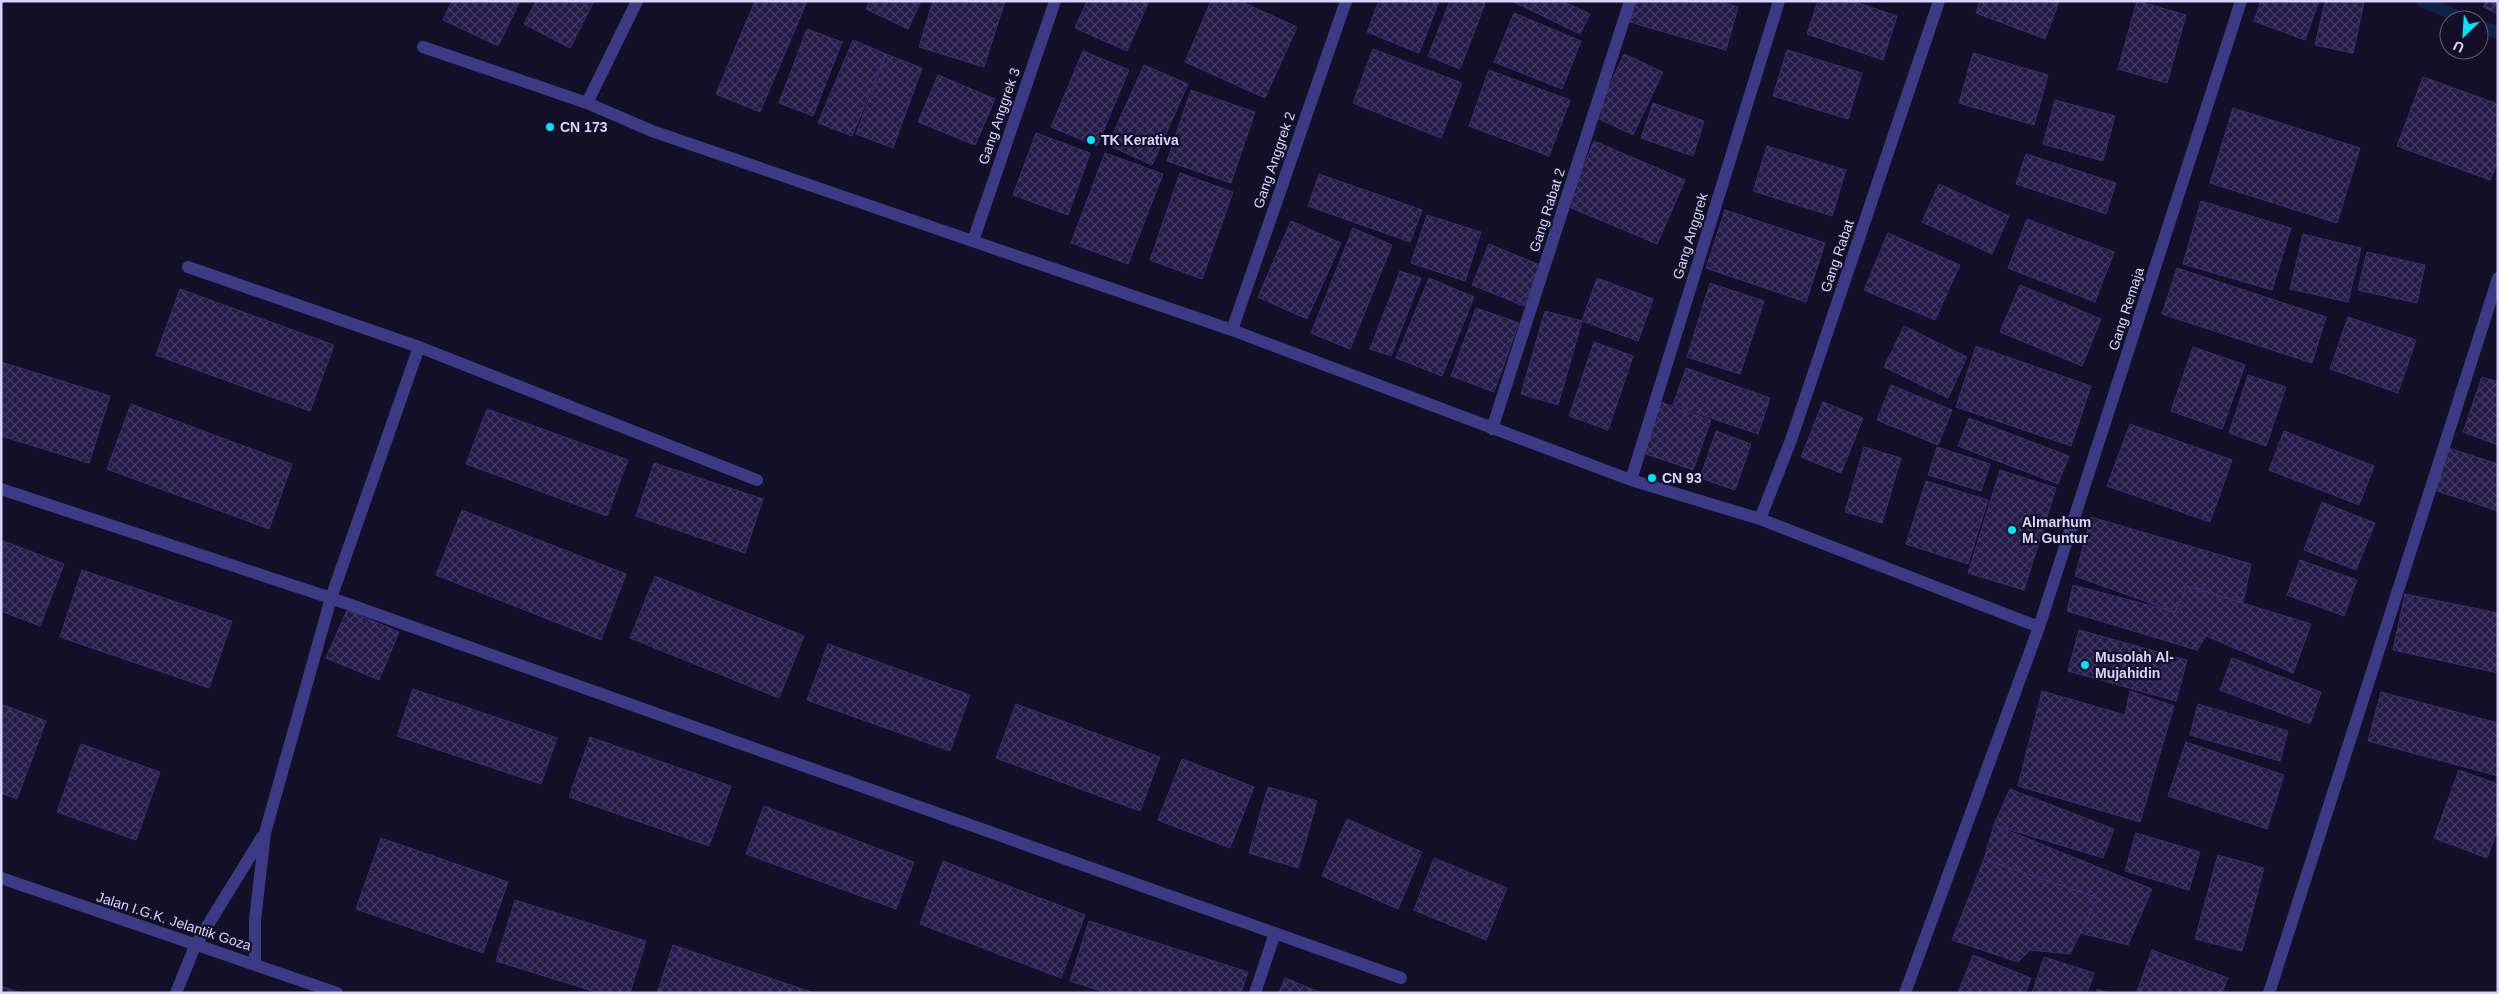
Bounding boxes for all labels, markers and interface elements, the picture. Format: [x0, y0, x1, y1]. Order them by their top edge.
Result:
north arrow [2439, 10, 2489, 60]
text: U [2451, 37, 2466, 56]
street label: Gang Anggrek 3 [975, 65, 1023, 166]
street label: Gang Anggrek 2 [1250, 109, 1298, 210]
place label: CN 173 [560, 119, 608, 135]
marker: CN 173 [544, 121, 556, 133]
place label: TK Kerativa [1101, 132, 1179, 148]
marker: TK Kerativa [1085, 134, 1097, 146]
street label: Gang Rabat 2 [1526, 166, 1568, 254]
street label: Gang Anggrek [1669, 190, 1711, 281]
street label: Gang Rabat [1817, 218, 1857, 294]
street label: Gang Remaja [2105, 265, 2147, 353]
place label: CN 93 [1662, 470, 1702, 486]
marker: CN 93 [1646, 472, 1658, 484]
place label: Almarhum M. Guntur [2022, 514, 2091, 546]
marker: Almarhum M. Guntur [2006, 524, 2018, 536]
place label: Musolah Al- Mujahidin [2095, 649, 2174, 681]
marker: Musolah Al- Mujahidin [2079, 659, 2091, 671]
street label: Jalan I.G.K. Jelantik Goza [95, 888, 254, 954]

